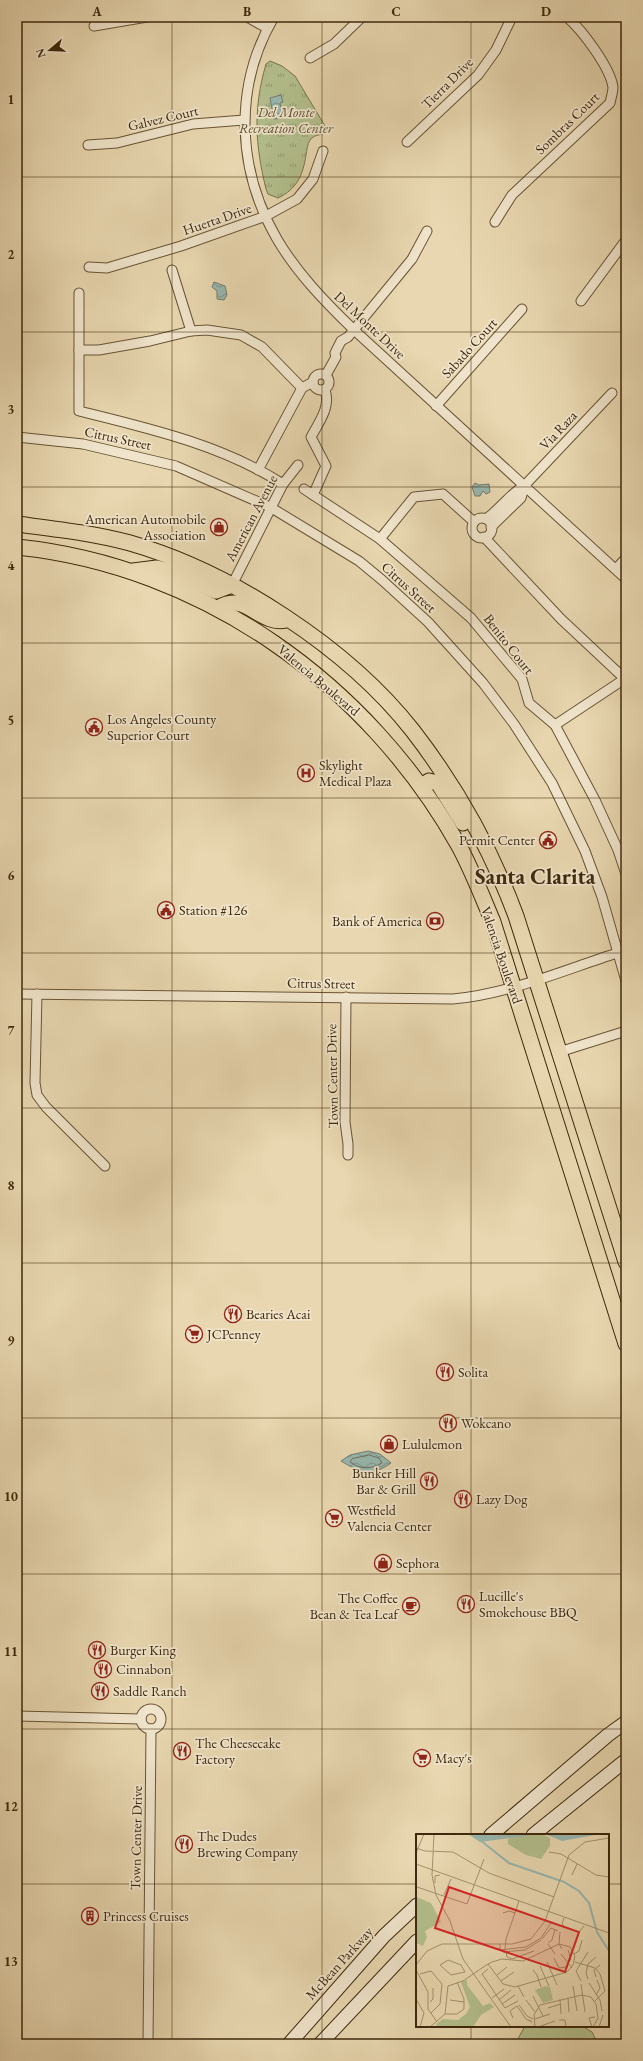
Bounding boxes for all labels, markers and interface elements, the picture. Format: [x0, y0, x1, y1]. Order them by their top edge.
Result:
text: A [91, 3, 102, 20]
text: B [243, 3, 251, 20]
text: C [391, 3, 401, 20]
text: D [541, 3, 551, 20]
north arrow [30, 30, 70, 70]
text: N [32, 47, 49, 60]
street label: Tierra Drive [417, 53, 477, 113]
street label: Sombras Court [531, 87, 603, 158]
text: 1 [8, 91, 15, 108]
street label: Galvez Court [126, 101, 201, 135]
park label: Del Monte Recreation Center [239, 103, 334, 137]
street label: Huerta Drive [180, 199, 254, 239]
text: 2 [8, 246, 15, 263]
street label: Del Monte Drive [330, 287, 410, 363]
street label: Sabado Court [437, 314, 501, 382]
text: 3 [8, 401, 15, 418]
street label: Via Raza [535, 406, 581, 453]
street label: Citrus Street [83, 422, 154, 454]
street label: American Avenue [220, 471, 282, 565]
place label: American Automobile Association [84, 510, 207, 544]
shop icon: American Automobile Association [209, 517, 229, 537]
text: 4 [8, 557, 15, 574]
street label: Citrus Street [378, 558, 441, 617]
street label: Benito Court [480, 610, 539, 678]
street label: Valencia Boulevard [274, 640, 365, 720]
place label: Los Angeles County Superior Court [107, 710, 217, 744]
text: 5 [8, 712, 14, 729]
public building icon: Los Angeles County Superior Court [84, 717, 104, 737]
place label: Skylight Medical Plaza [319, 756, 392, 790]
hospital icon: Skylight Medical Plaza [296, 763, 316, 783]
public building icon: Permit Center [538, 830, 558, 850]
place label: Permit Center [459, 831, 535, 849]
district label: Santa Clarita [475, 862, 596, 891]
text: 6 [8, 867, 15, 884]
public building icon: Station #126 [156, 900, 176, 920]
place label: Station #126 [179, 901, 247, 919]
street label: Valencia Boulevard [477, 904, 527, 1007]
bank icon: Bank of America [425, 911, 445, 931]
place label: Bank of America [332, 912, 422, 930]
street label: Citrus Street [287, 973, 356, 993]
text: 7 [8, 1022, 15, 1039]
street label: Town Center Drive [322, 1023, 342, 1128]
text: 8 [8, 1177, 15, 1194]
restaurant icon: Bearies Acai [223, 1304, 243, 1324]
place label: Bearies Acai [246, 1305, 311, 1323]
supermarket icon: JCPenney [184, 1324, 204, 1344]
place label: JCPenney [206, 1325, 261, 1343]
text: 9 [8, 1332, 15, 1349]
restaurant icon: Solita [435, 1362, 455, 1382]
place label: Solita [458, 1363, 488, 1381]
restaurant icon: Wokcano [438, 1413, 458, 1433]
place label: Wokcano [461, 1414, 511, 1432]
shop icon: Lululemon [379, 1434, 399, 1454]
place label: Lululemon [402, 1435, 463, 1453]
place label: Bunker Hill Bar & Grill [352, 1464, 417, 1498]
restaurant icon: Bunker Hill Bar & Grill [419, 1471, 439, 1491]
text: 10 [4, 1488, 18, 1505]
restaurant icon: Lazy Dog [453, 1489, 473, 1509]
place label: Lazy Dog [476, 1490, 528, 1508]
place label: Westfield Valencia Center [347, 1501, 432, 1535]
supermarket icon: Westfield Valencia Center [324, 1508, 344, 1528]
shop icon: Sephora [373, 1553, 393, 1573]
place label: Sephora [396, 1554, 440, 1572]
place label: Lucille's Smokehouse BBQ [479, 1587, 579, 1621]
place label: The Coffee Bean & Tea Leaf [310, 1589, 400, 1623]
restaurant icon: Lucille's Smokehouse BBQ [456, 1594, 476, 1614]
cafe icon: The Coffee Bean & Tea Leaf [401, 1596, 421, 1616]
restaurant icon: Burger King [87, 1640, 107, 1660]
place label: Burger King [110, 1641, 177, 1659]
text: 11 [4, 1643, 18, 1660]
restaurant icon: Cinnabon [93, 1659, 113, 1679]
place label: Cinnabon [116, 1660, 172, 1678]
restaurant icon: Saddle Ranch [90, 1681, 110, 1701]
place label: Saddle Ranch [113, 1682, 187, 1700]
place label: The Cheesecake Factory [195, 1734, 281, 1768]
restaurant icon: The Cheesecake Factory [172, 1741, 192, 1761]
supermarket icon: Macy's [412, 1748, 432, 1768]
place label: Macy's [435, 1749, 472, 1767]
street label: Town Center Drive [126, 1785, 146, 1890]
text: 12 [4, 1798, 18, 1815]
place label: The Dudes Brewing Company [197, 1827, 299, 1861]
restaurant icon: The Dudes Brewing Company [174, 1834, 194, 1854]
inset map [416, 1834, 609, 2027]
building icon: Princess Cruises [80, 1906, 100, 1926]
place label: Princess Cruises [103, 1907, 189, 1925]
street label: McBean Parkway [301, 1922, 377, 2003]
text: 13 [4, 1953, 18, 1970]

